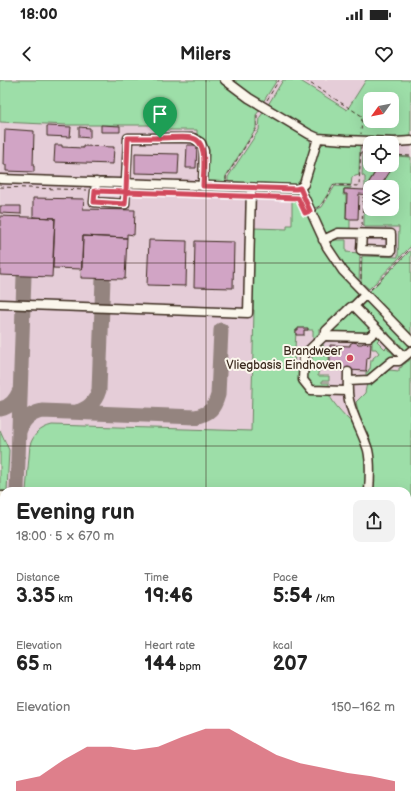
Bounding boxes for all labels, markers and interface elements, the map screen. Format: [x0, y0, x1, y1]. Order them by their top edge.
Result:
text: 18:00 [20, 5, 58, 24]
icon: back [16, 43, 38, 65]
icon: heart [373, 43, 395, 65]
text: Milers [180, 44, 231, 65]
north arrow [363, 92, 399, 128]
map controls [363, 92, 399, 216]
pin [143, 97, 177, 138]
icon: arrive [149, 103, 171, 125]
button: locate [363, 136, 399, 172]
button: layers [363, 180, 399, 216]
place label: Brandweer Vliegbasis Eindhoven [226, 344, 343, 373]
marker: Brandweer Vliegbasis Eindhoven [345, 353, 355, 363]
text: Evening run [16, 499, 135, 526]
button: share [353, 500, 395, 542]
text: 18:00 · 5 × 670 m [16, 528, 114, 544]
text: Distance [16, 571, 60, 584]
text: Time [144, 571, 169, 584]
text: Pace [273, 571, 298, 584]
text: 3.35 [16, 584, 55, 608]
text: 19:46 [144, 584, 193, 608]
text: 5:54 [273, 584, 312, 608]
text: km [55, 592, 73, 605]
text: /km [312, 592, 335, 605]
text: Elevation [16, 639, 62, 652]
text: Heart rate [144, 639, 195, 652]
text: kcal [273, 639, 292, 652]
text: 65 [16, 652, 40, 676]
text: 144 [144, 652, 176, 676]
text: 207 [273, 652, 308, 676]
text: m [40, 660, 52, 673]
text: bpm [176, 660, 201, 673]
text: Elevation [16, 699, 70, 715]
text: 150–162 m [331, 699, 395, 715]

